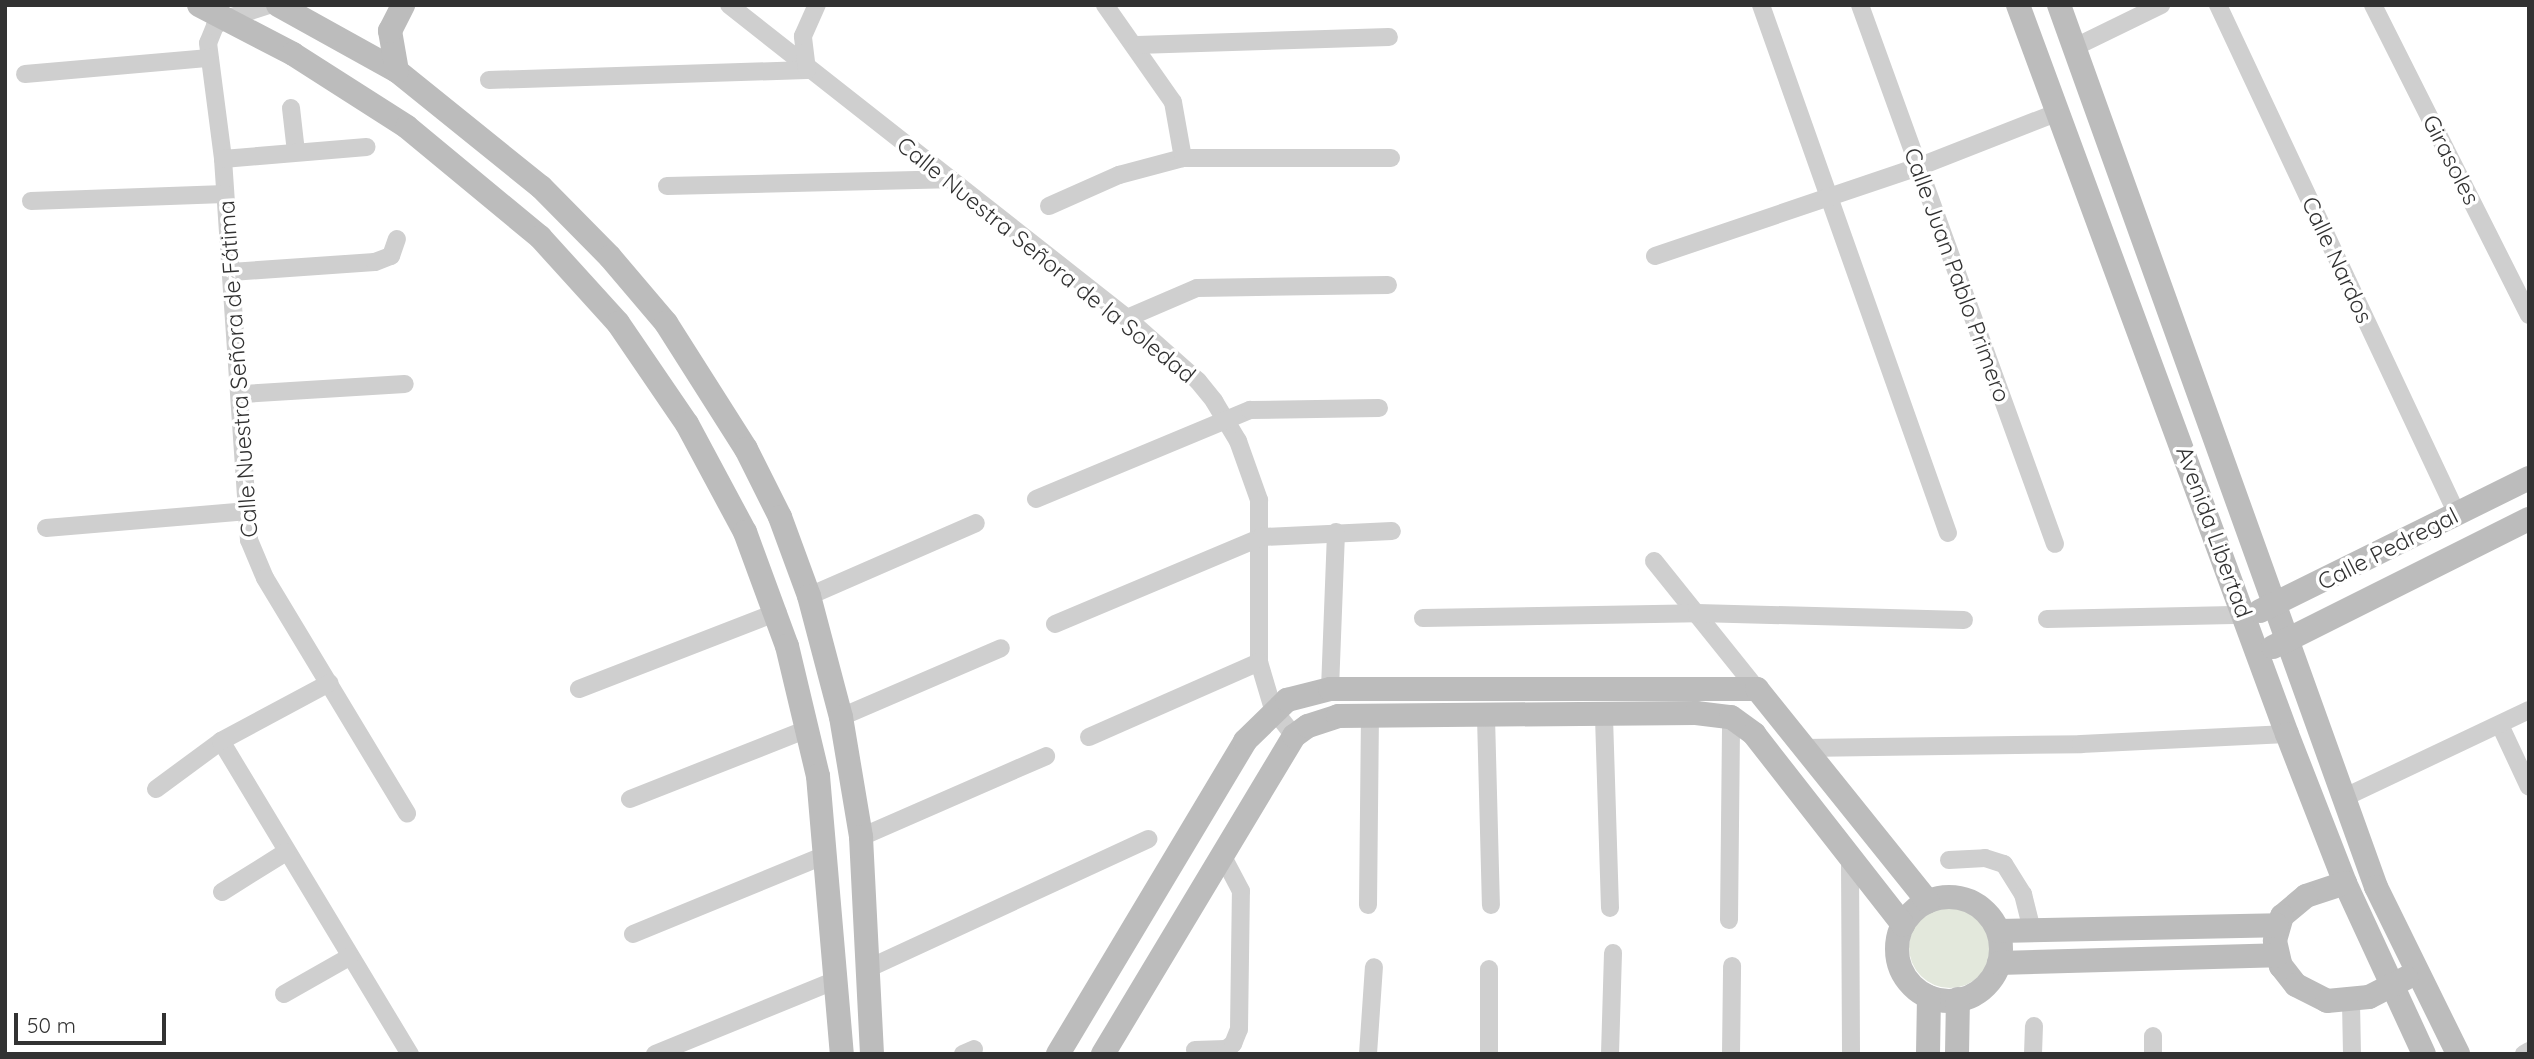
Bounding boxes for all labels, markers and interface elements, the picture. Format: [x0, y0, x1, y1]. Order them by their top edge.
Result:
street label: Girasoles [2417, 111, 2485, 209]
street label: Calle Nuestra Señora de la Soledad [891, 131, 1201, 389]
street label: Calle Juan Pablo Primero [1898, 144, 2016, 406]
street label: Calle Nardos [2296, 192, 2378, 328]
street label: Calle Nuestra Señora de Fátima [212, 199, 264, 539]
street label: Avenida Libertad [2170, 443, 2258, 621]
street label: Calle Pedregal [2313, 502, 2463, 596]
scale bar [18, 1000, 170, 1044]
text: 50 m [27, 1012, 76, 1038]

